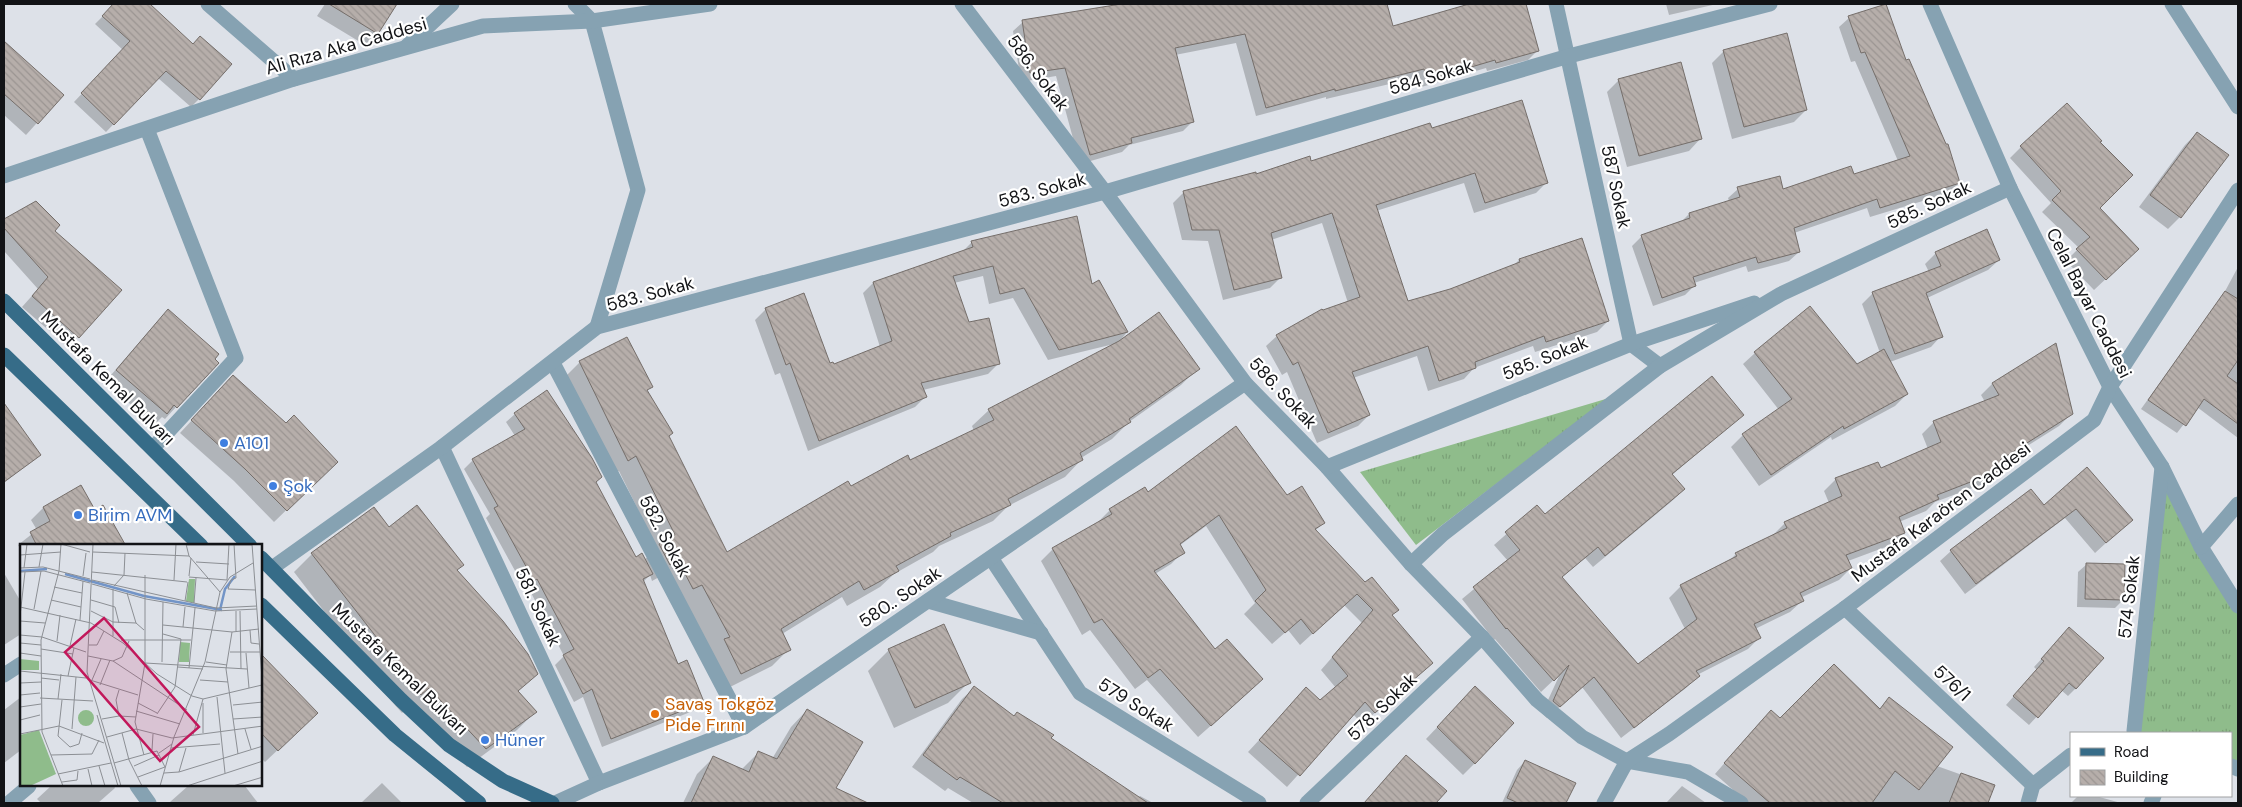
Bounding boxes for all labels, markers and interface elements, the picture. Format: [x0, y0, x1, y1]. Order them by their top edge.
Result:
street label: Ali Rıza Aka Caddesi [262, 11, 430, 81]
street label: 586. Sokak [1001, 30, 1075, 116]
street label: 584 Sokak [1386, 54, 1476, 100]
street label: 587 Sokak [1595, 143, 1637, 231]
street label: 583. Sokak [995, 167, 1089, 213]
street label: 585. Sokak [1883, 175, 1975, 235]
street label: Celal Bayar Caddesi [2041, 224, 2137, 382]
street label: 583. Sokak [603, 271, 697, 317]
street label: Mustafa Kemal Bulvarı [36, 306, 180, 450]
street label: 585. Sokak [1499, 330, 1591, 386]
street label: 586. Sokak [1244, 352, 1322, 434]
place label: A101 [234, 431, 269, 455]
marker: A101 [218, 437, 230, 449]
street label: Mustafa Karaören Caddesi [1846, 437, 2036, 587]
place label: Şok [283, 474, 313, 498]
marker: Şok [267, 480, 279, 492]
street label: 582. Sokak [633, 491, 697, 581]
place label: Birim AVM [88, 503, 172, 527]
marker: Birim AVM [72, 509, 84, 521]
inset map [20, 544, 262, 787]
street label: 574 Sokak [2113, 554, 2145, 640]
street label: 580.. Sokak [854, 561, 946, 633]
street label: 581. Sokak [509, 564, 567, 650]
street label: Mustafa Kemal Bulvarı [327, 598, 473, 740]
street label: 576/1 [1928, 660, 1976, 706]
street label: 578. Sokak [1342, 668, 1422, 746]
street label: 579 Sokak [1094, 672, 1178, 738]
place label: Savaş Tokgöz Pide Fırını [665, 692, 774, 737]
marker: Savaş Tokgöz Pide Fırını [649, 708, 661, 720]
place label: Hüner [495, 728, 545, 752]
legend [2070, 732, 2232, 797]
marker: Hüner [479, 734, 491, 746]
text: Road [2114, 742, 2149, 762]
text: Building [2114, 767, 2169, 787]

